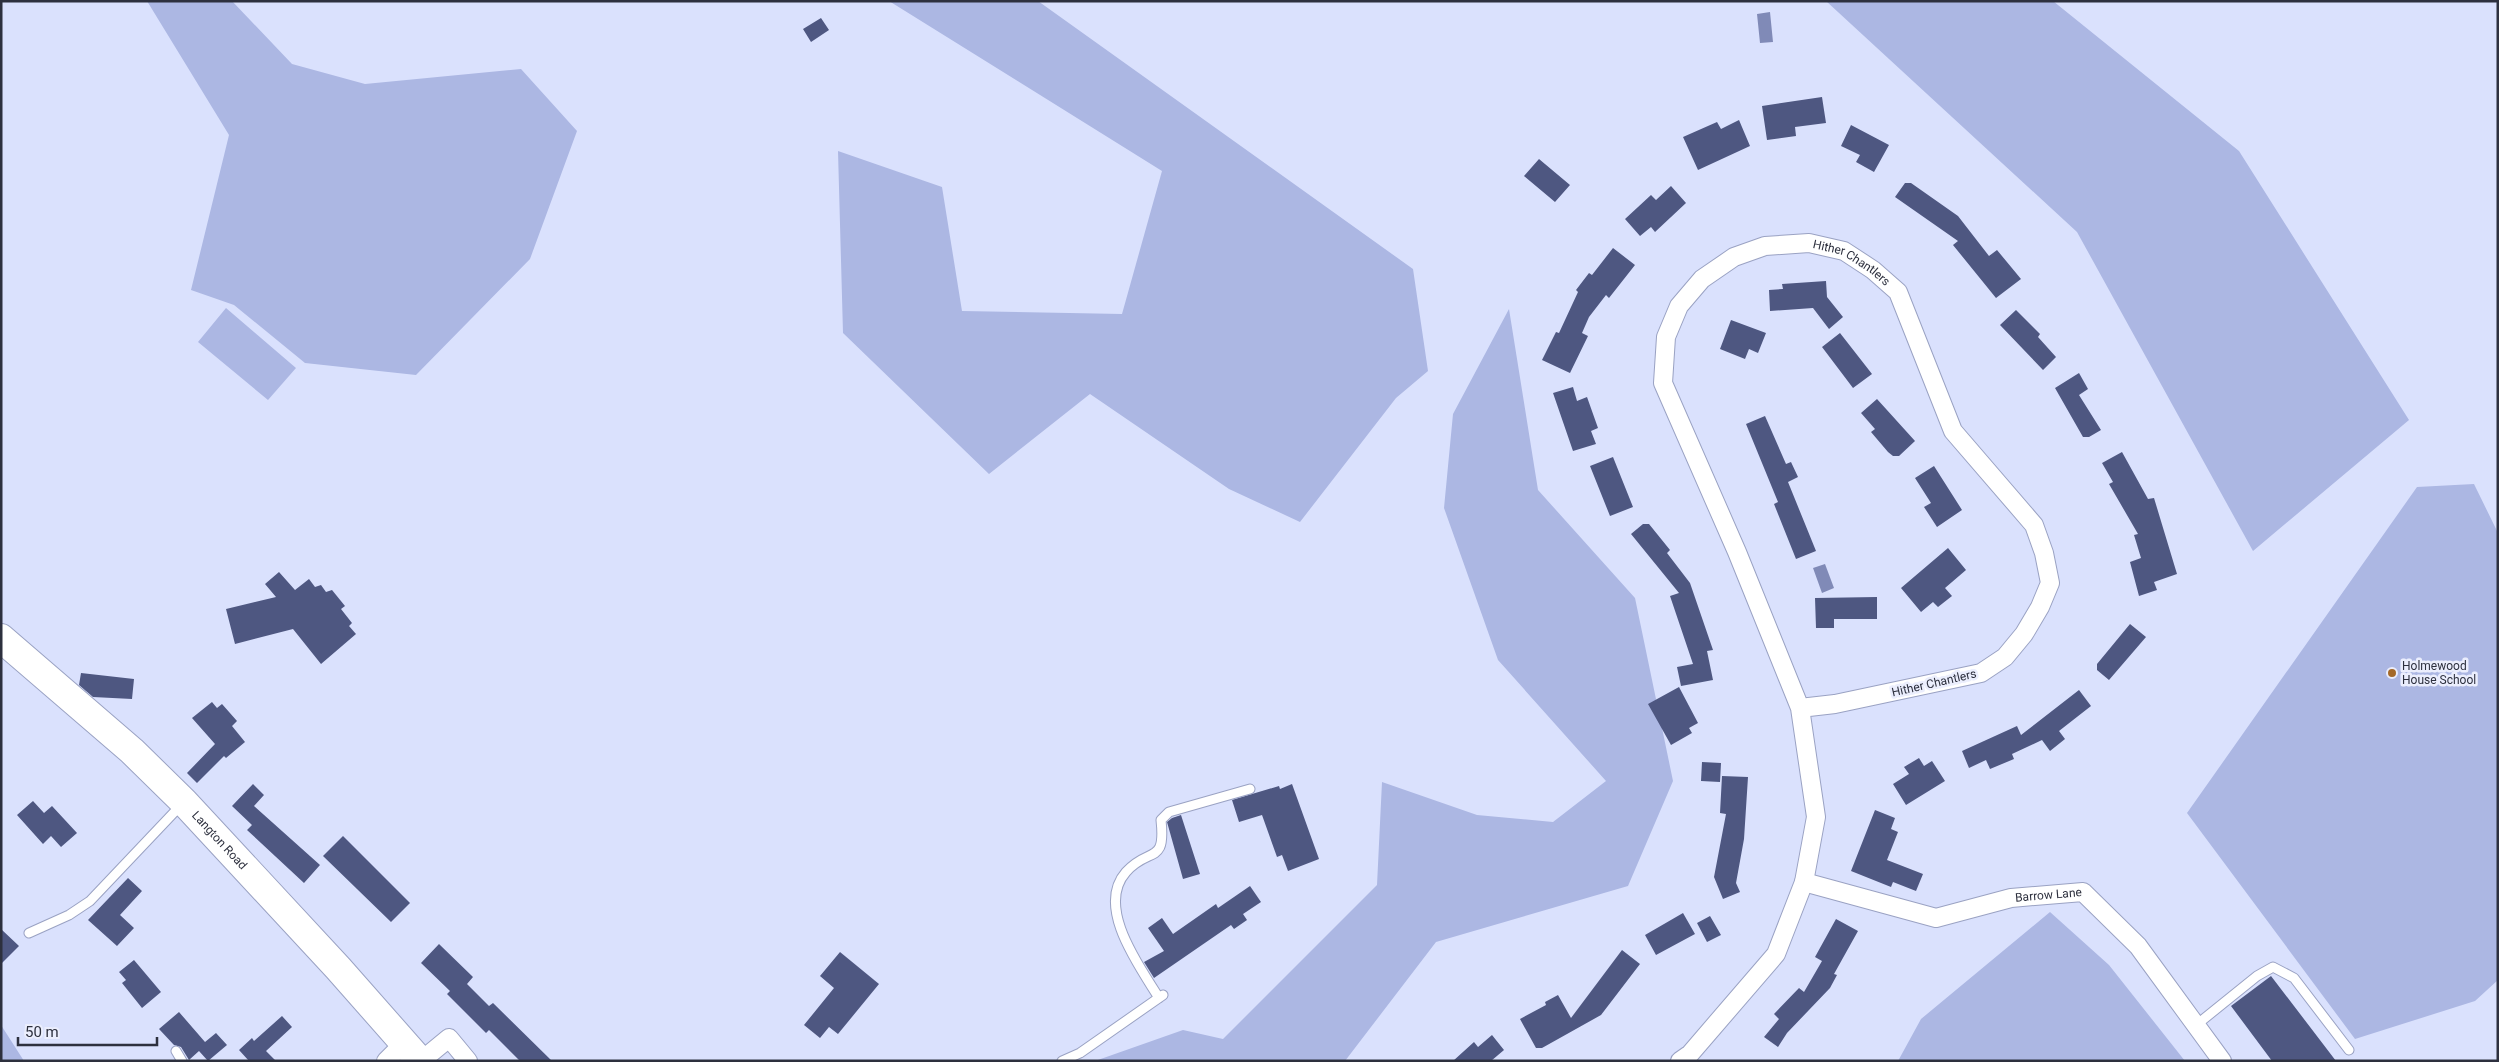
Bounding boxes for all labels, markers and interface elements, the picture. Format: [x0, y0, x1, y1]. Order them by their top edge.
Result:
street label: Hither Chantlers [1812, 237, 1893, 289]
place label: Holmewood House School [2402, 659, 2476, 687]
street label: Hither Chantlers [1890, 666, 1978, 700]
marker: Holmewood House School [2386, 667, 2398, 679]
street label: Langton Road [189, 808, 250, 872]
street label: Barrow Lane [2015, 885, 2082, 905]
scale bar [18, 1014, 156, 1046]
text: 50 m [25, 1023, 59, 1041]

